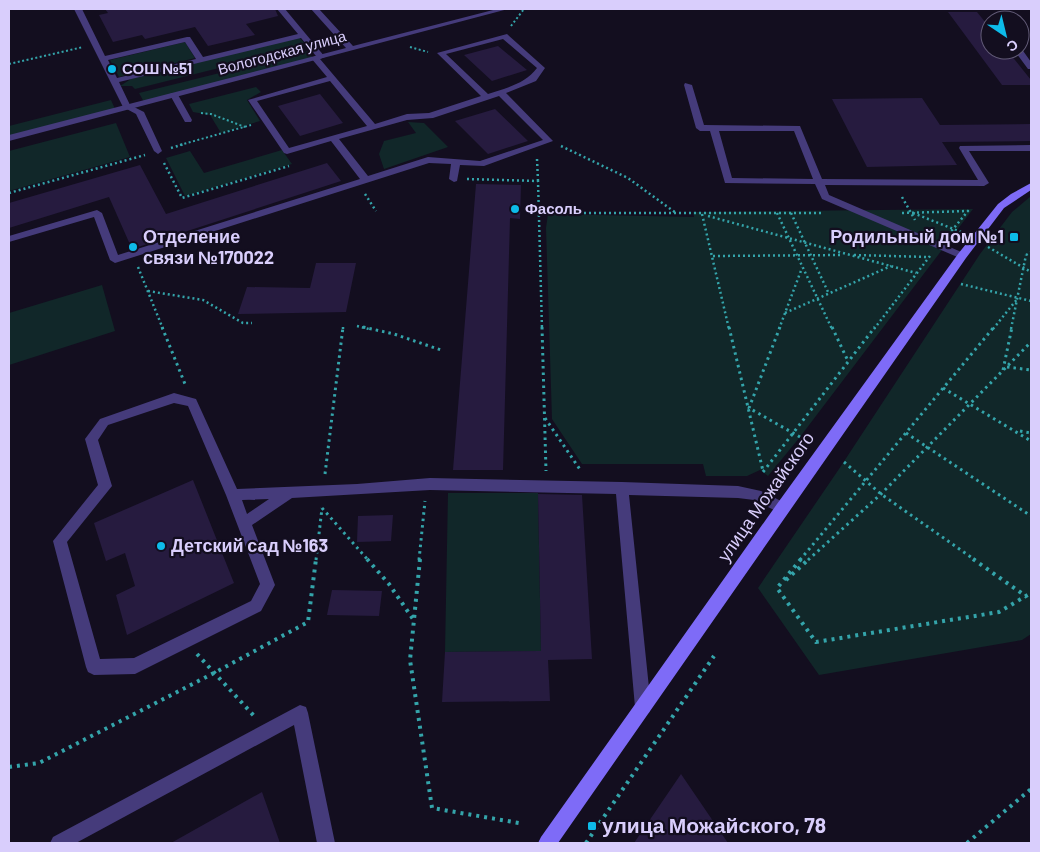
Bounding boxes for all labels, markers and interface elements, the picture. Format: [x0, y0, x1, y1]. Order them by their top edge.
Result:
north arrow [980, 10, 1030, 60]
street label: Вологодская улица [216, 26, 349, 78]
text: С [1004, 36, 1022, 56]
place label: СОШ №51 [122, 59, 192, 77]
marker: СОШ №51 [106, 63, 118, 75]
place label: Фасоль [525, 199, 582, 217]
marker: Фасоль [509, 203, 521, 215]
place label: Отделение связи №170022 [143, 225, 274, 268]
place label: Родильный дом №1 [830, 225, 1004, 247]
marker: Родильный дом №1 [1008, 231, 1020, 243]
marker: Отделение связи №170022 [127, 241, 139, 253]
street label: улица Можайского [712, 427, 818, 566]
place label: Детский сад №163 [171, 534, 328, 556]
marker: Детский сад №163 [155, 540, 167, 552]
place label: улица Можайского, 78 [602, 812, 826, 837]
marker: улица Можайского, 78 [586, 820, 598, 832]

